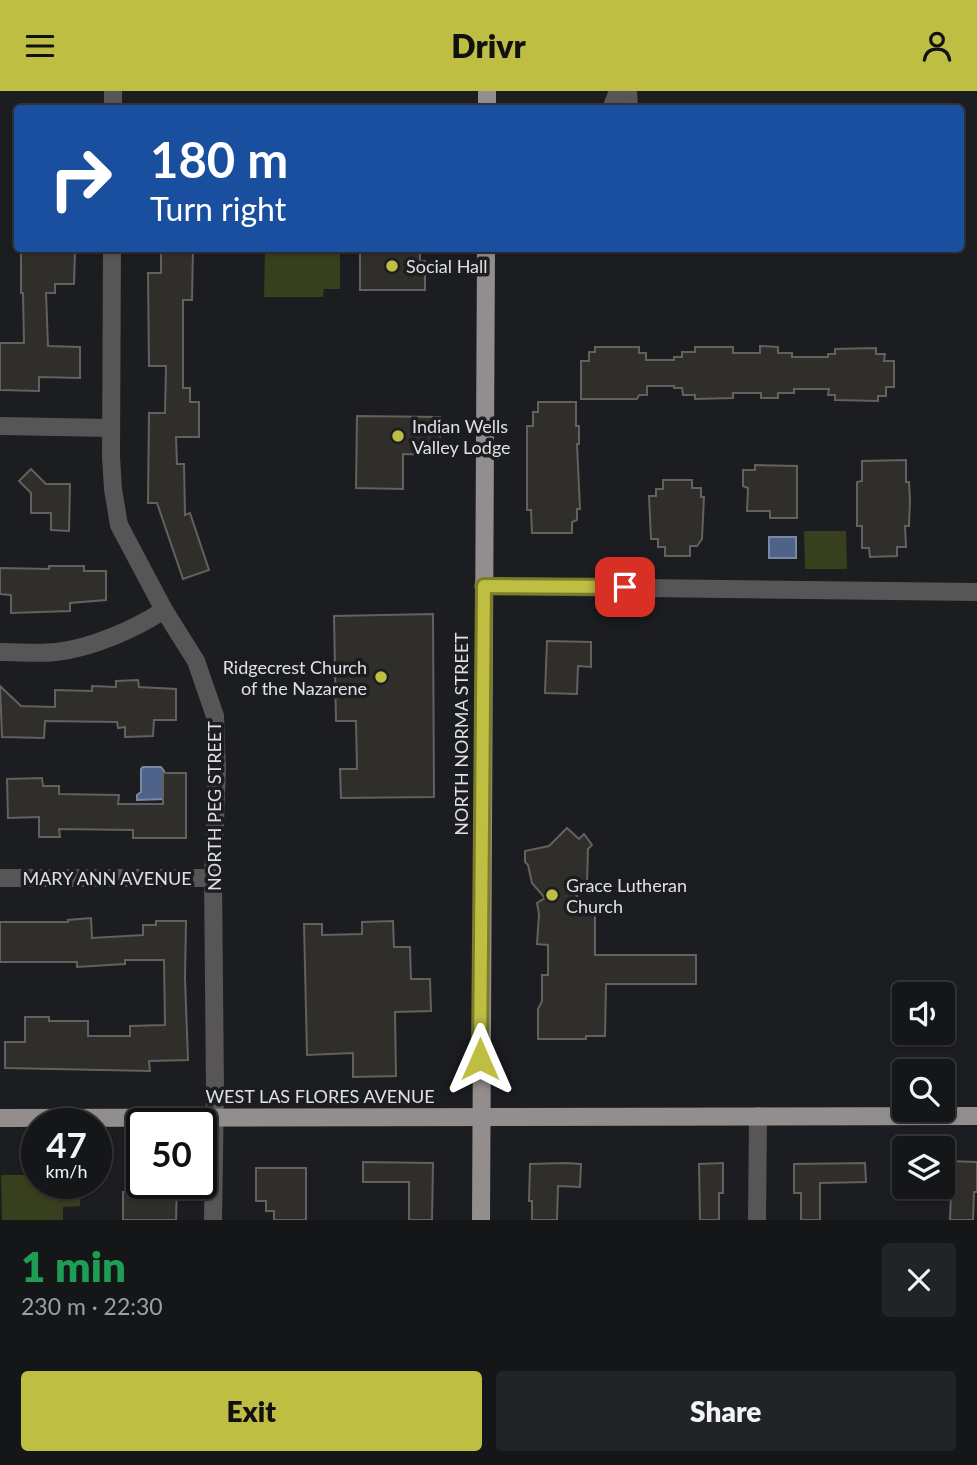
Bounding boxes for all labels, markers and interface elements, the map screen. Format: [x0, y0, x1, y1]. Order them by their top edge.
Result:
text: Drivr [451, 26, 526, 65]
icon: menu [21, 27, 59, 65]
icon: person [918, 27, 956, 65]
text: 180 m [150, 130, 288, 188]
icon: right [35, 133, 126, 224]
text: Turn right [150, 189, 286, 228]
place label: Social Hall [406, 255, 488, 277]
marker: Social Hall [384, 258, 400, 274]
place label: Indian Wells Valley Lodge [412, 415, 511, 458]
marker: Indian Wells Valley Lodge [390, 428, 406, 444]
pin [595, 557, 655, 617]
icon: arrive [606, 568, 644, 606]
street label: NORTH NORMA STREET [450, 632, 472, 836]
place label: Ridgecrest Church of the Nazarene [223, 656, 367, 699]
marker: Ridgecrest Church of the Nazarene [373, 669, 389, 685]
street label: NORTH PEG STREET [203, 721, 225, 891]
street label: MARY ANN AVENUE [22, 867, 192, 889]
place label: Grace Lutheran Church [566, 874, 687, 917]
marker: Grace Lutheran Church [544, 887, 560, 903]
map controls [892, 982, 955, 1199]
button: sound [892, 982, 955, 1045]
position arrow [443, 1022, 517, 1096]
button: search [892, 1059, 955, 1122]
street label: WEST LAS FLORES AVENUE [205, 1085, 435, 1107]
speed limit sign: 50 [126, 1108, 217, 1199]
text: 47 [46, 1123, 87, 1165]
button: layers [892, 1136, 955, 1199]
text: km/h [45, 1160, 88, 1182]
text: 1 min [21, 1241, 126, 1291]
button: close [882, 1243, 956, 1317]
text: 230 m · 22:30 [21, 1292, 163, 1320]
button: Exit [21, 1371, 482, 1451]
button: Share [496, 1371, 956, 1451]

